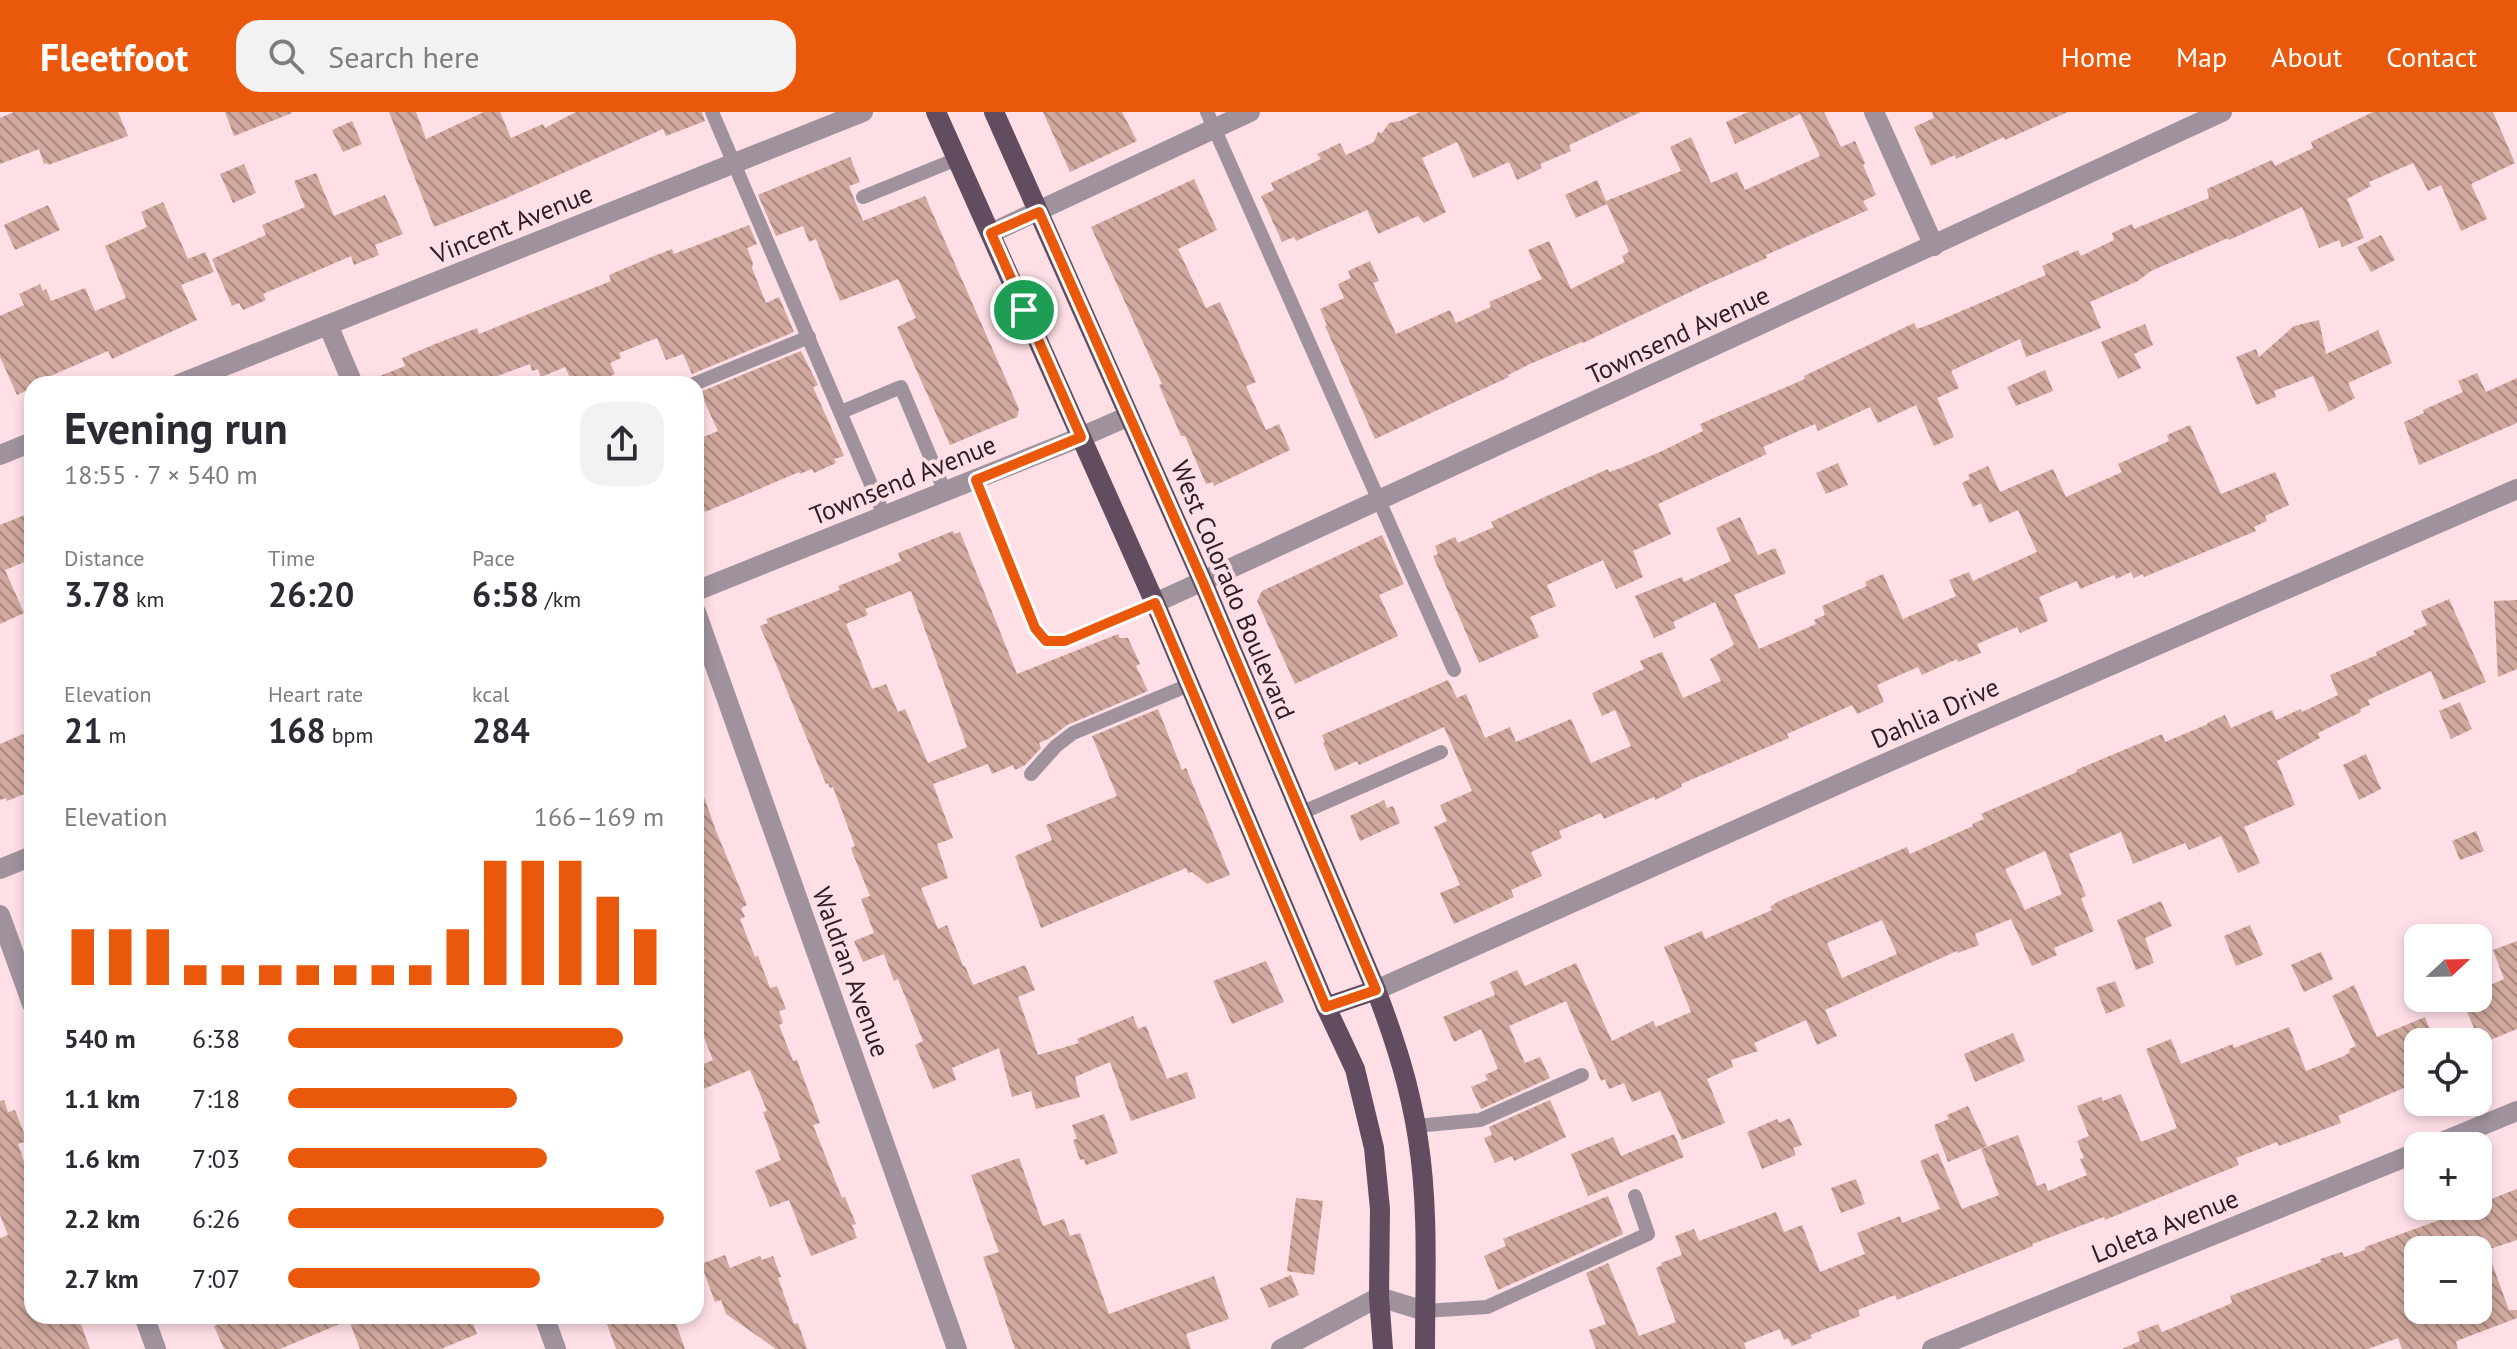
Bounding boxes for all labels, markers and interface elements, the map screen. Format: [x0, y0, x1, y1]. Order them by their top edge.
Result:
search box [236, 20, 796, 92]
text: Fleetfoot [40, 32, 188, 81]
icon: search [264, 34, 308, 78]
text: Search here [328, 37, 480, 76]
text: Home [2061, 38, 2132, 75]
text: Map [2176, 38, 2227, 75]
text: About [2271, 38, 2342, 75]
text: Contact [2386, 38, 2477, 75]
street label: Vincent Avenue [426, 176, 597, 271]
pin [990, 276, 1058, 344]
street label: Townsend Avenue [1581, 278, 1774, 391]
icon: arrive [1002, 288, 1046, 332]
text: Evening run [64, 399, 288, 456]
button: share [580, 402, 664, 486]
street label: Townsend Avenue [805, 427, 1001, 532]
street label: West Colorado Boulevard [1164, 455, 1303, 724]
text: 18:55 · 7 × 540 m [64, 458, 258, 491]
text: Distance [64, 544, 145, 572]
text: Time [268, 544, 315, 572]
text: Pace [472, 544, 515, 572]
text: 3.78 [64, 572, 130, 616]
text: 26:20 [268, 572, 354, 616]
text: 6:58 [472, 572, 539, 616]
text: km [130, 585, 164, 613]
text: /km [539, 585, 581, 613]
street label: Dahlia Drive [1866, 670, 2004, 755]
text: Elevation [64, 680, 152, 708]
text: Heart rate [268, 680, 363, 708]
text: kcal [472, 680, 510, 708]
text: 21 [64, 708, 103, 752]
text: 168 [268, 708, 326, 752]
text: 284 [472, 708, 530, 752]
text: m [103, 721, 126, 749]
text: bpm [326, 721, 373, 749]
text: Elevation [64, 800, 168, 833]
text: 166–169 m [534, 800, 664, 833]
street label: Waldran Avenue [805, 882, 897, 1061]
north arrow [2404, 924, 2492, 1012]
map controls [2404, 924, 2492, 1324]
text: 540 m [64, 1022, 136, 1055]
text: 6:38 [192, 1022, 240, 1055]
button: locate [2404, 1028, 2492, 1116]
text: 1.1 km [64, 1082, 140, 1115]
text: 7:18 [192, 1082, 240, 1115]
button: + [2404, 1132, 2492, 1220]
text: 1.6 km [64, 1142, 140, 1175]
text: 7:03 [192, 1142, 240, 1175]
street label: Loleta Avenue [2086, 1181, 2243, 1270]
text: 2.2 km [64, 1202, 140, 1235]
text: 6:26 [192, 1202, 240, 1235]
button: − [2404, 1236, 2492, 1324]
text: 2.7 km [64, 1262, 139, 1295]
text: 7:07 [192, 1262, 240, 1295]

